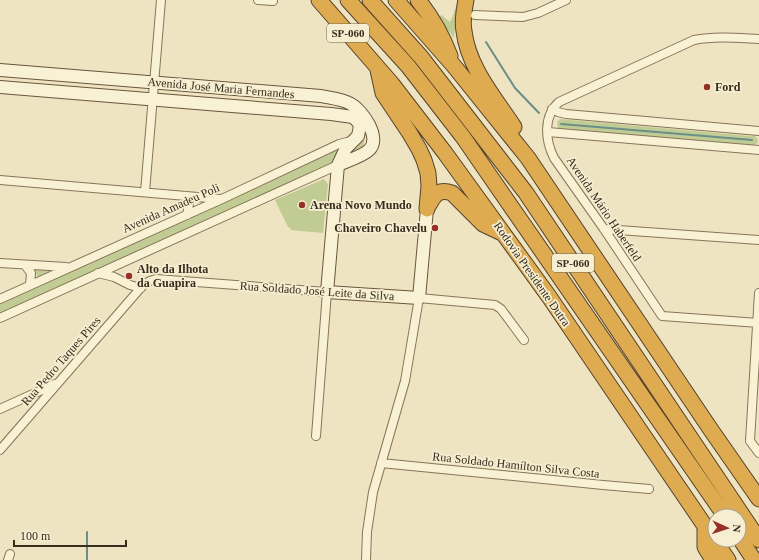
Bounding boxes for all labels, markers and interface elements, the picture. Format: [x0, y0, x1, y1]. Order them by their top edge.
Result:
road number: SP-060 [327, 24, 369, 42]
street label: Avenida José Maria Fernandes [147, 75, 295, 101]
place label: Ford [715, 80, 741, 94]
marker: Ford [702, 82, 712, 92]
street label: Avenida Mário Haberfeld [564, 154, 644, 264]
street label: Avenida Amadeu Poli [120, 180, 222, 236]
place label: Arena Novo Mundo [310, 198, 412, 212]
marker: Arena Novo Mundo [297, 200, 307, 210]
street label: Rodovia Presidente Dutra [491, 219, 574, 329]
place label: Chaveiro Chavelu [334, 221, 427, 235]
marker: Chaveiro Chavelu [430, 223, 440, 233]
road number: SP-060 [552, 254, 594, 272]
place label: Alto da Ilhota da Guapira [137, 262, 208, 290]
marker: Alto da Ilhota da Guapira [124, 271, 134, 281]
street label: Rua Soldado José Leite da Silva [239, 279, 395, 303]
street label: Rua Pedro Taques Pires [18, 313, 104, 409]
street label: Rua Soldado Hamílton Silva Costa [432, 449, 601, 481]
north arrow [707, 508, 747, 548]
scale bar [14, 522, 126, 548]
text: N [731, 524, 743, 533]
text: 100 m [20, 529, 51, 543]

